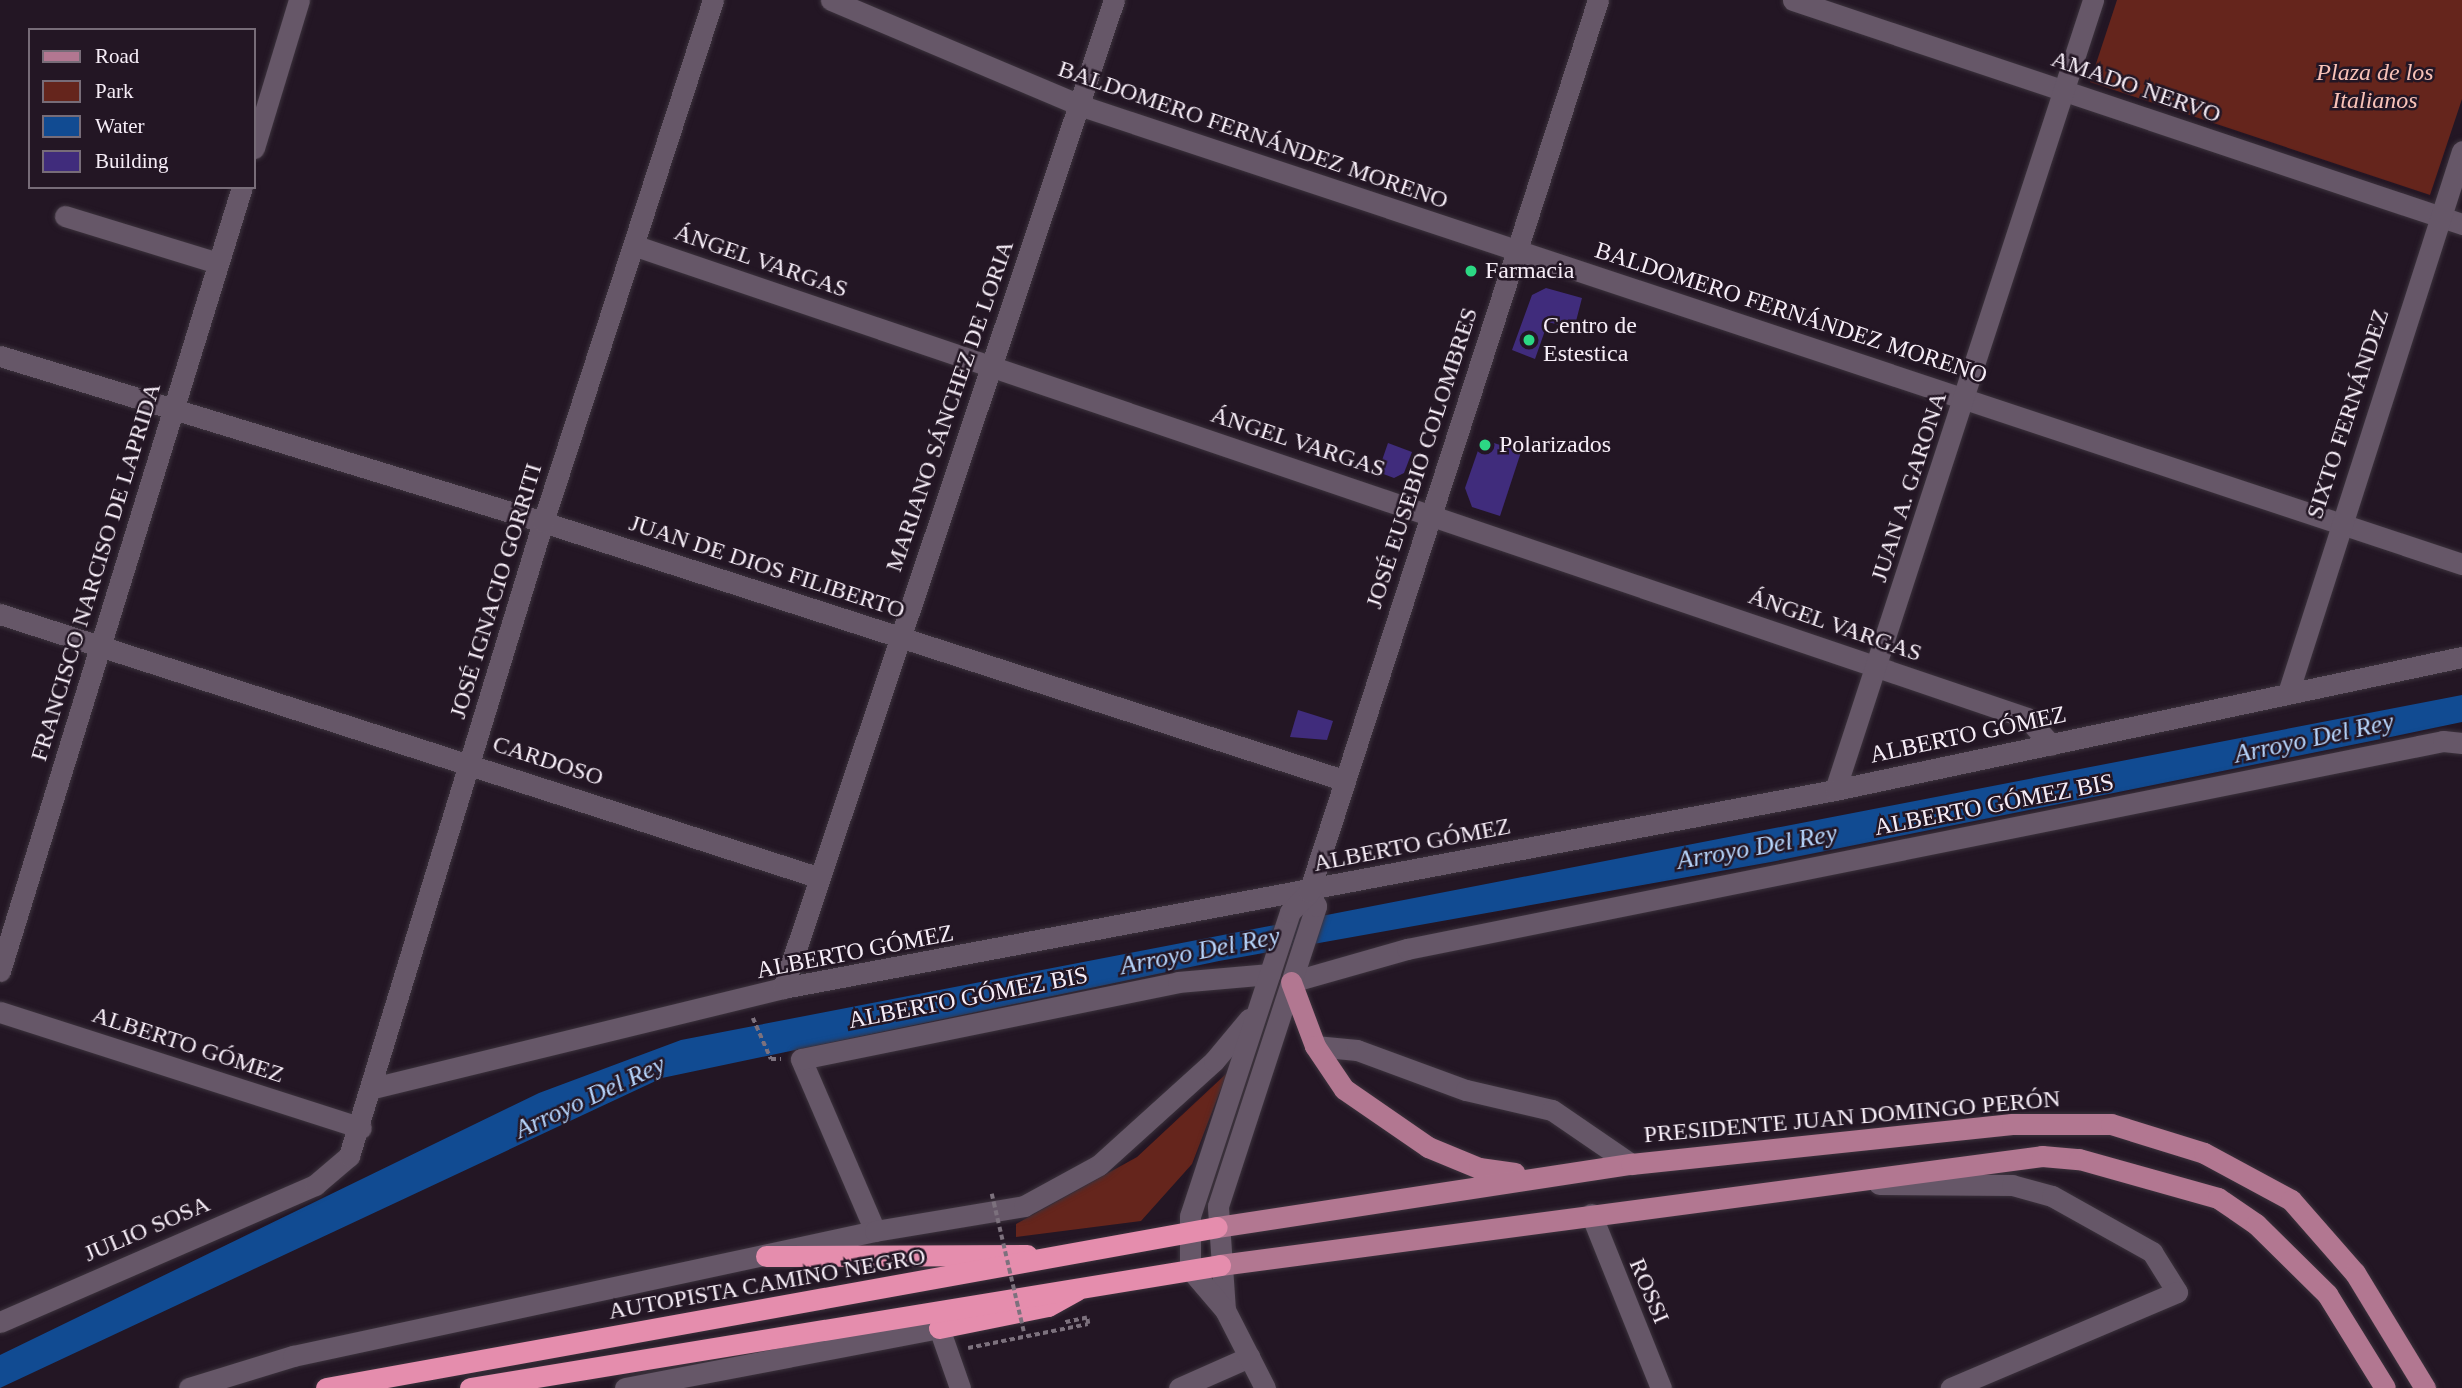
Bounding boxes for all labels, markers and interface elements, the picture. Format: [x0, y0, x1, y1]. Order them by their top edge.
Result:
legend [28, 28, 256, 189]
text: Road [95, 44, 139, 68]
street label: AMADO NERVO [2047, 45, 2225, 129]
street label: BALDOMERO FERNÁNDEZ MORENO [1054, 55, 1452, 215]
park label: Plaza de los Italianos [2316, 59, 2434, 115]
text: Park [95, 79, 134, 103]
text: Water [95, 114, 145, 138]
text: Building [95, 149, 169, 173]
street label: ÁNGEL VARGAS [670, 218, 852, 304]
street label: MARIANO SÁNCHEZ DE LORIA [880, 236, 1020, 576]
street label: BALDOMERO FERNÁNDEZ MORENO [1591, 236, 1991, 390]
place label: Farmacia [1485, 257, 1574, 285]
marker: Farmacia [1463, 263, 1479, 279]
street label: JOSÉ EUSEBIO COLOMBRES [1360, 304, 1484, 612]
street label: SIXTO FERNÁNDEZ [2300, 305, 2396, 523]
place label: Centro de Estestica [1543, 312, 1637, 368]
marker: Centro de Estestica [1521, 332, 1537, 348]
street label: FRANCISCO NARCISO DE LAPRIDA [25, 379, 167, 765]
street label: JUAN A. GARONA [1865, 388, 1953, 586]
street label: ÁNGEL VARGAS [1207, 400, 1389, 484]
place label: Polarizados [1499, 431, 1611, 459]
marker: Polarizados [1477, 437, 1493, 453]
street label: JOSÉ IGNACIO GORRITI [443, 460, 549, 722]
street label: JUAN DE DIOS FILIBERTO [626, 509, 908, 625]
street label: ÁNGEL VARGAS [1744, 582, 1926, 668]
street label: ALBERTO GÓMEZ [1867, 700, 2069, 770]
water label: Arroyo Del Rey [2231, 706, 2397, 770]
street label: CARDOSO [489, 730, 607, 792]
street label: ALBERTO GÓMEZ BIS [1872, 768, 2116, 842]
street label: ALBERTO GÓMEZ [1311, 812, 1513, 878]
water label: Arroyo Del Rey [1674, 818, 1840, 876]
street label: ALBERTO GÓMEZ [754, 919, 956, 985]
water label: Arroyo Del Rey [1117, 920, 1283, 982]
street label: ALBERTO GÓMEZ BIS [846, 961, 1090, 1035]
street label: ALBERTO GÓMEZ [88, 1000, 288, 1090]
water label: Arroyo Del Rey [510, 1049, 670, 1145]
street label: PRESIDENTE JUAN DOMINGO PERÓN [1643, 1084, 2061, 1150]
street label: JULIO SOSA [80, 1190, 214, 1268]
street label: AUTOPISTA CAMINO NEGRO [605, 1242, 929, 1326]
street label: ROSSI [1622, 1254, 1676, 1328]

